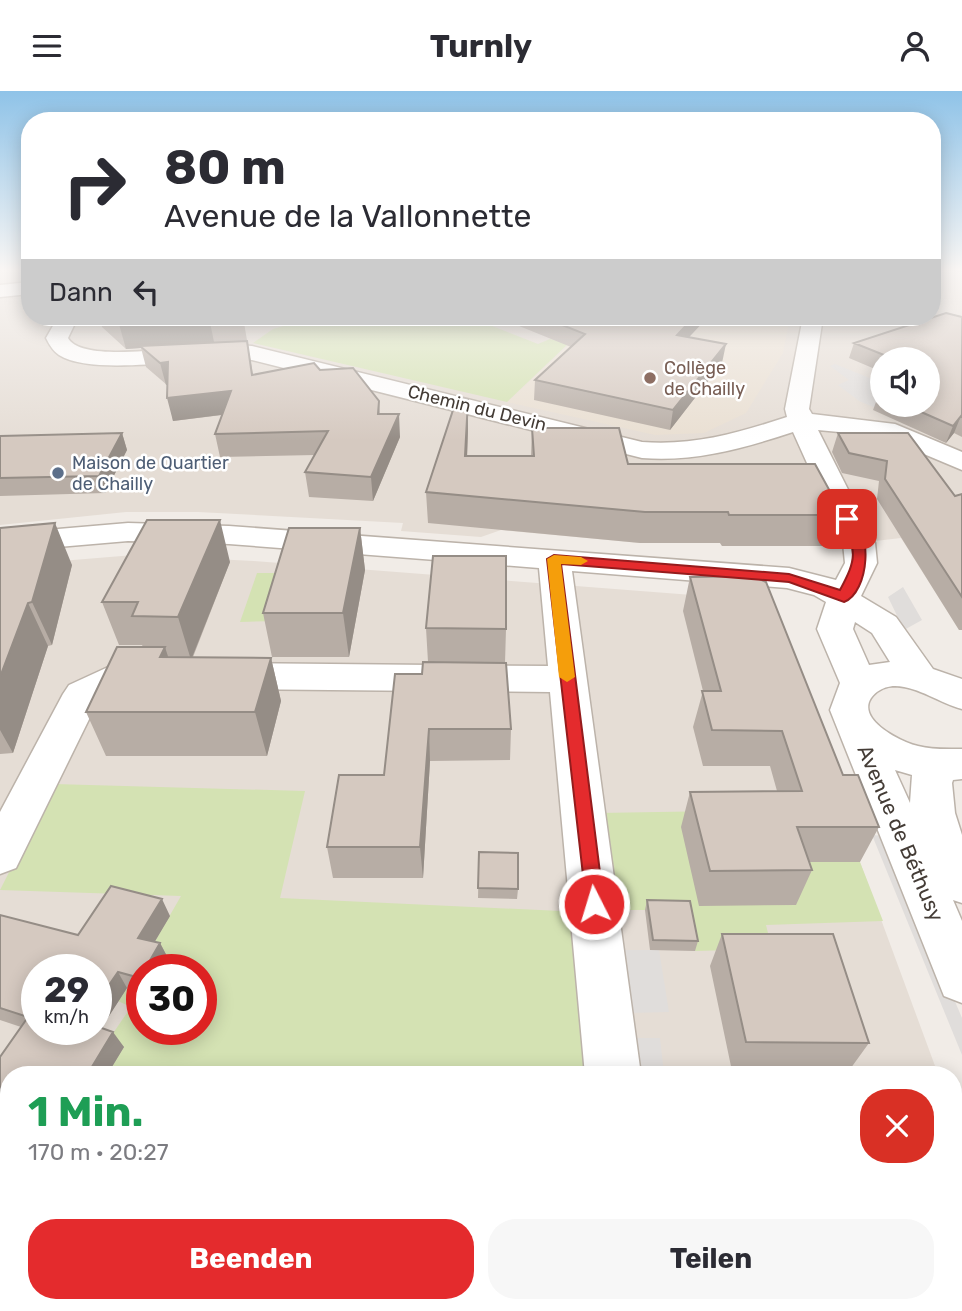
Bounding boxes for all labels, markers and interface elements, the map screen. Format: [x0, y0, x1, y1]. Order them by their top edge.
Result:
icon: menu [28, 27, 66, 65]
text: Turnly [430, 27, 532, 65]
icon: person [896, 27, 934, 65]
text: 80 m [164, 138, 286, 196]
icon: right [49, 140, 140, 231]
text: Avenue de la Vallonnette [164, 197, 531, 235]
icon: left [127, 273, 165, 311]
text: Dann [49, 277, 113, 308]
map controls [870, 347, 940, 417]
button: sound [870, 347, 940, 417]
place label: Collège de Chailly [664, 357, 745, 400]
marker: Collège de Chailly [642, 370, 658, 386]
street label: Chemin du Devin [405, 380, 549, 436]
place label: Maison de Quartier de Chailly [72, 452, 229, 495]
marker: Maison de Quartier de Chailly [50, 465, 66, 481]
pin [817, 489, 877, 549]
icon: arrive [828, 500, 866, 538]
street label: Avenue de Béthusy [852, 741, 950, 925]
position arrow [557, 867, 631, 941]
speed limit sign: 30 [126, 954, 217, 1045]
text: 29 [44, 969, 89, 1011]
text: km/h [44, 1006, 89, 1028]
text: 1 Min. [28, 1087, 144, 1137]
button: close [860, 1089, 934, 1163]
text: 170 m · 20:27 [28, 1138, 168, 1166]
button: Beenden [28, 1219, 474, 1299]
button: Teilen [488, 1219, 934, 1299]

